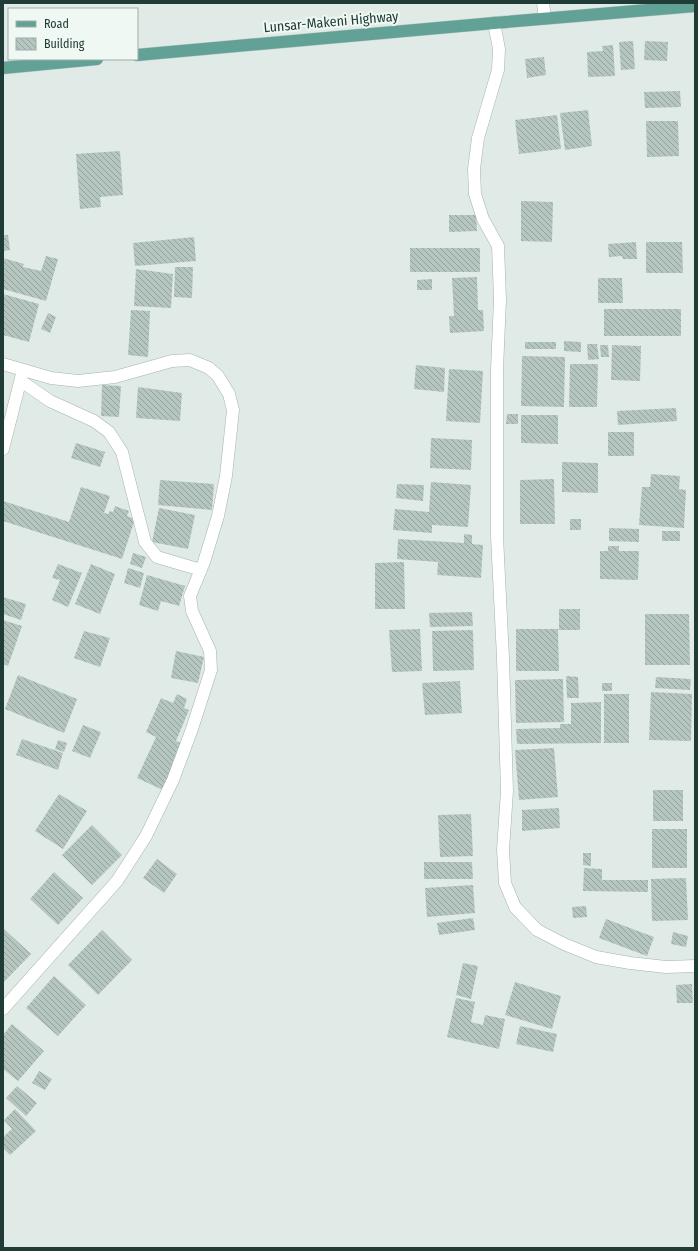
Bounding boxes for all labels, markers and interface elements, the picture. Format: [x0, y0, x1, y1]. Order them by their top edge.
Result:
legend [8, 8, 138, 60]
street label: Lunsar-Makeni Highway [263, 8, 400, 36]
text: Road [44, 17, 69, 31]
text: Building [44, 37, 85, 51]

